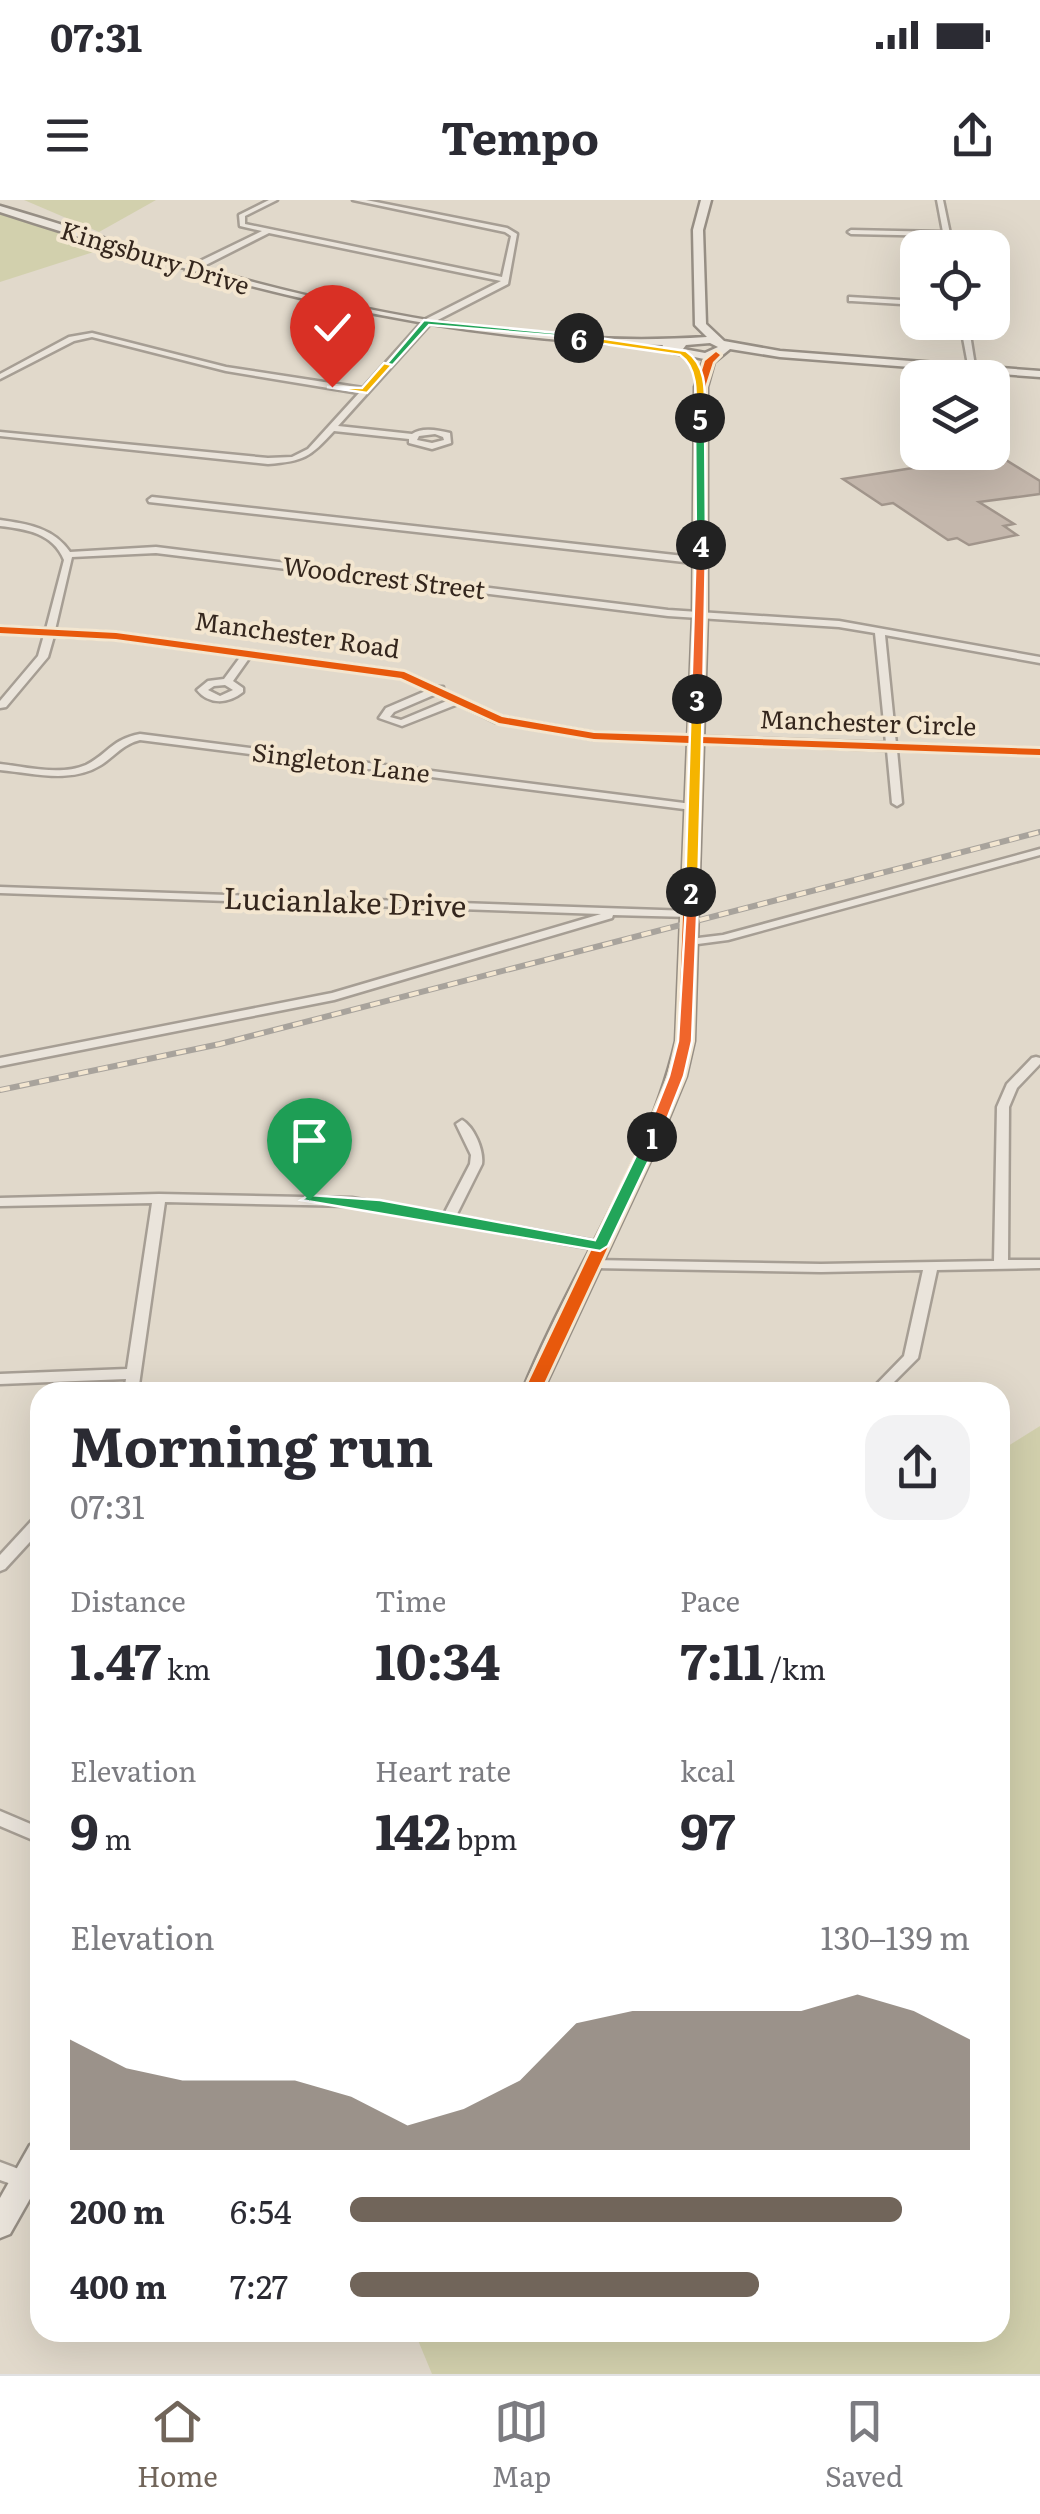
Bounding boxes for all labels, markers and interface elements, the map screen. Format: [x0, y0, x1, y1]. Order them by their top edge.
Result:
text: 07:31 [50, 7, 142, 64]
text: Tempo [441, 102, 599, 169]
icon: menu [40, 108, 95, 163]
icon: share [945, 108, 1000, 163]
street label: Kingsbury Drive [56, 210, 254, 303]
map controls [900, 230, 1010, 470]
button: locate [900, 230, 1010, 340]
pin [290, 285, 375, 388]
icon: check [305, 300, 360, 355]
pin: 6 [554, 313, 604, 363]
text: 6 [571, 317, 587, 359]
button: layers [900, 360, 1010, 470]
pin: 5 [675, 393, 725, 443]
text: 5 [692, 397, 708, 439]
pin: 4 [676, 520, 726, 570]
text: 4 [693, 524, 709, 566]
street label: Woodcrest Street [281, 546, 488, 607]
street label: Manchester Road [192, 601, 402, 666]
pin: 3 [672, 674, 722, 724]
text: 3 [689, 678, 705, 720]
street label: Manchester Circle [759, 699, 977, 744]
street label: Singleton Lane [250, 732, 432, 791]
pin: 2 [666, 867, 716, 917]
text: 2 [683, 871, 699, 913]
street label: Lucianlake Drive [223, 874, 467, 926]
pin [267, 1098, 352, 1201]
pin: 1 [627, 1112, 677, 1162]
icon: arrive [282, 1113, 337, 1168]
text: 1 [646, 1116, 658, 1158]
text: Morning run [70, 1402, 433, 1484]
button: share [865, 1415, 970, 1520]
text: 07:31 [70, 1481, 145, 1529]
text: Distance [70, 1579, 186, 1621]
text: Time [375, 1579, 446, 1621]
text: Pace [680, 1579, 740, 1621]
text: 1.47 [70, 1621, 161, 1695]
text: 10:34 [375, 1621, 501, 1695]
text: 7:11 [680, 1621, 764, 1695]
text: km [161, 1647, 211, 1689]
text: /km [764, 1647, 826, 1689]
text: Elevation [70, 1749, 197, 1791]
text: Heart rate [375, 1749, 511, 1791]
text: kcal [680, 1749, 735, 1791]
text: 9 [70, 1791, 99, 1865]
text: 142 [375, 1791, 451, 1865]
text: 97 [680, 1791, 735, 1865]
text: m [99, 1817, 132, 1859]
text: bpm [451, 1817, 517, 1859]
text: Elevation [70, 1912, 215, 1960]
text: 130–139 m [821, 1912, 970, 1960]
text: 200 m [70, 2186, 165, 2234]
text: 6:54 [230, 2186, 292, 2234]
text: 400 m [70, 2261, 167, 2309]
text: 7:27 [230, 2261, 288, 2309]
tab: Home [137, 2394, 218, 2496]
tab: Map [492, 2394, 551, 2496]
tab: Saved [825, 2394, 903, 2496]

